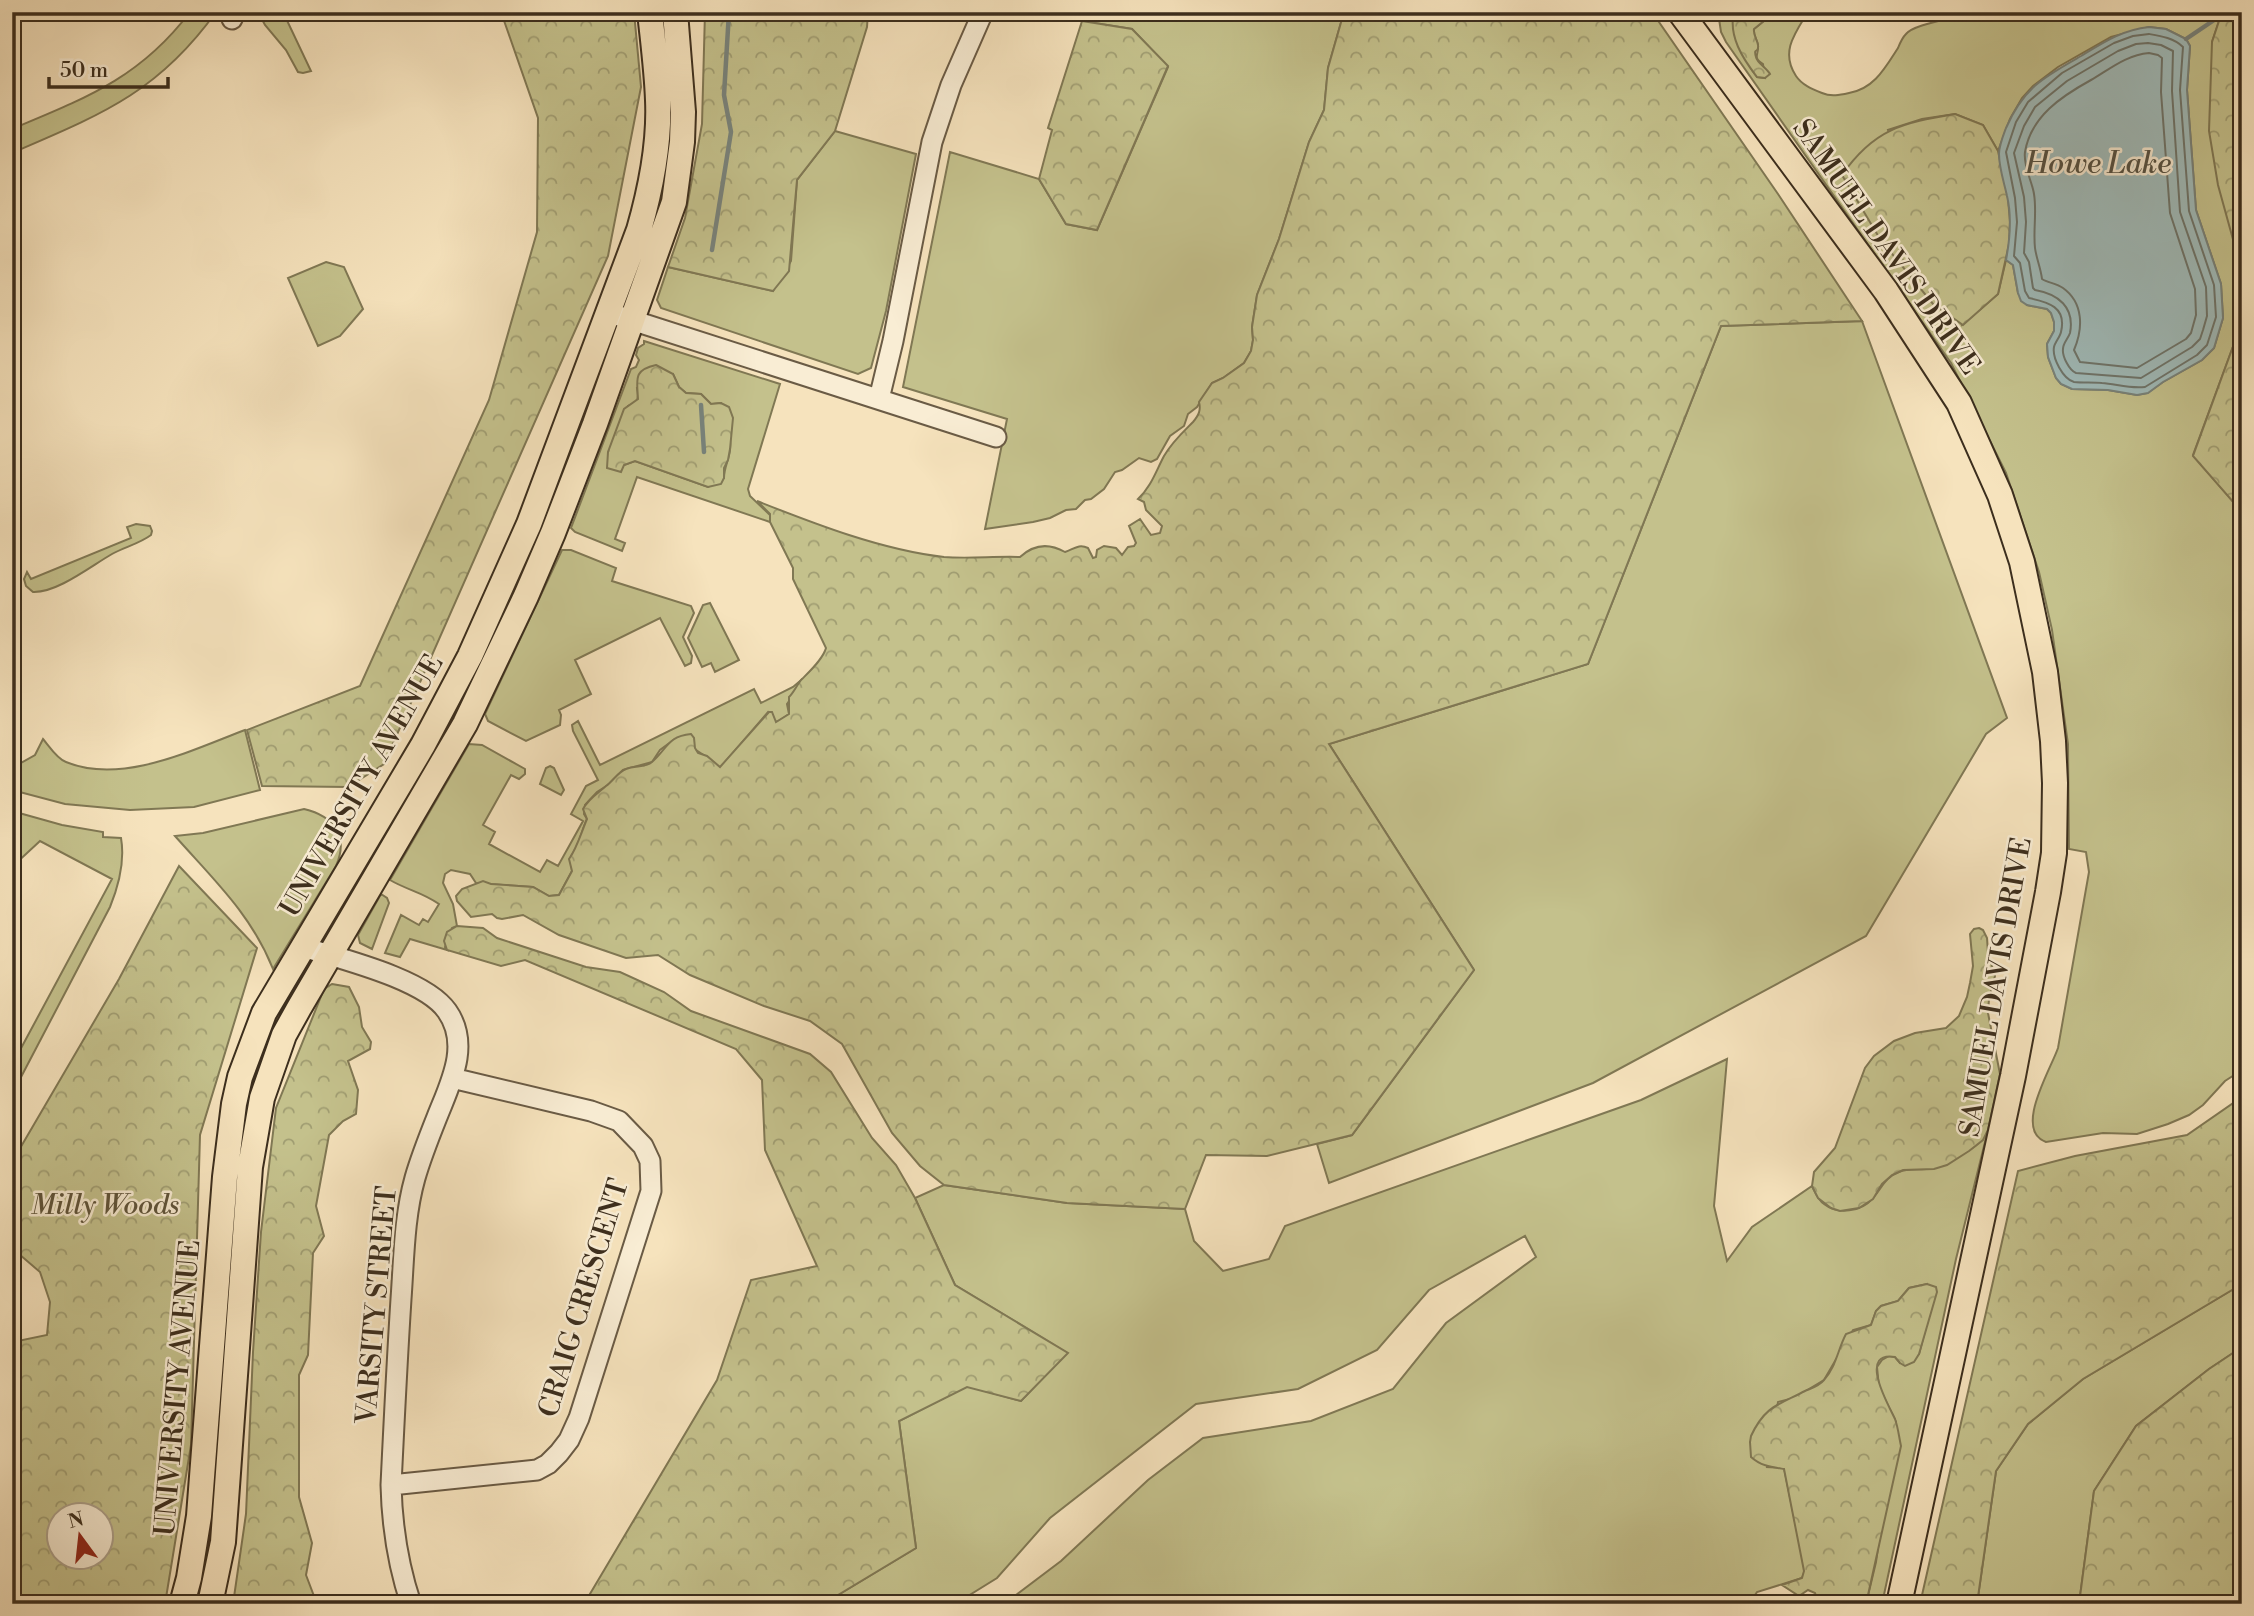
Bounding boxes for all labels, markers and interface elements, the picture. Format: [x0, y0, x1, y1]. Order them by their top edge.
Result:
scale bar [49, 46, 168, 90]
text: 50 m [60, 58, 108, 84]
street label: SAMUEL DAVIS DRIVE [1785, 113, 1987, 381]
water label: Howe Lake [2024, 145, 2171, 183]
street label: UNIVERSITY AVENUE [272, 648, 452, 924]
street label: SAMUEL DAVIS DRIVE [1952, 834, 2040, 1140]
street label: CRAIG CRESCENT [531, 1174, 637, 1422]
street label: VARSITY STREET [349, 1184, 405, 1427]
park label: Milly Woods [31, 1188, 179, 1223]
street label: UNIVERSITY AVENUE [148, 1238, 208, 1538]
north arrow [46, 1500, 116, 1570]
text: N [65, 1507, 86, 1534]

